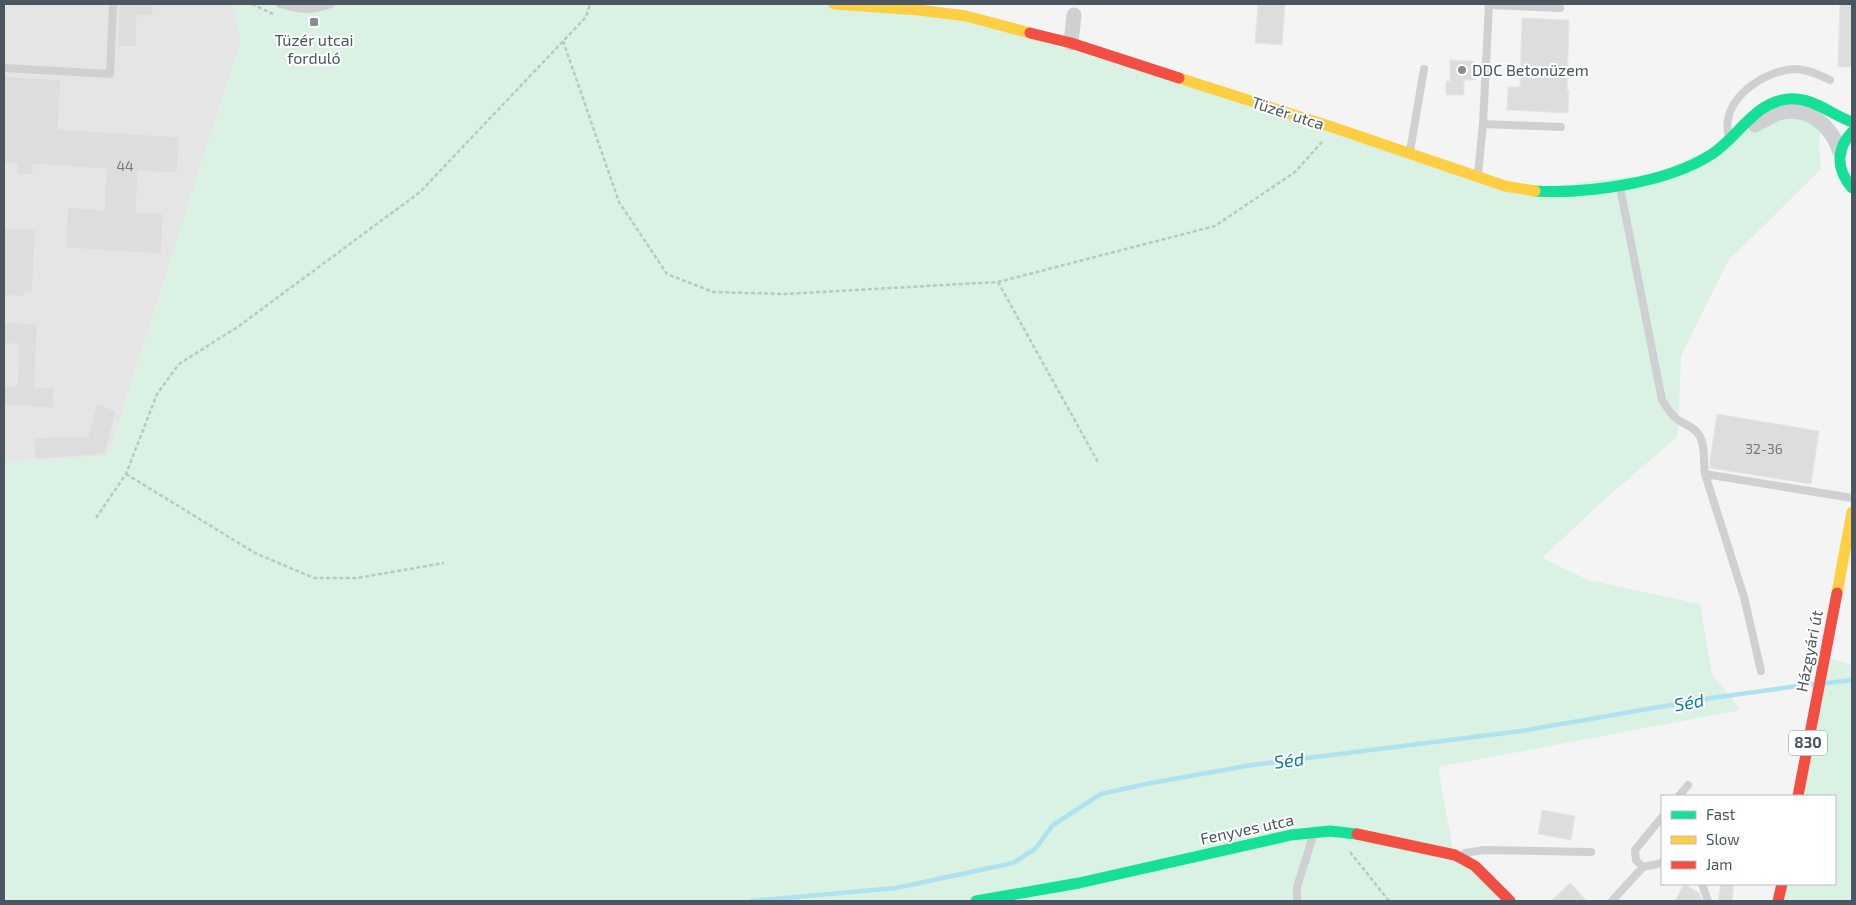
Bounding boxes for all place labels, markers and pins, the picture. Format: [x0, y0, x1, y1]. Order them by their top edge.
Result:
marker: Tüzér utcai forduló [308, 16, 320, 28]
place label: Tüzér utcai forduló [274, 30, 354, 67]
place label: DDC Betonüzem [1472, 60, 1589, 79]
marker: DDC Betonüzem [1456, 64, 1468, 76]

